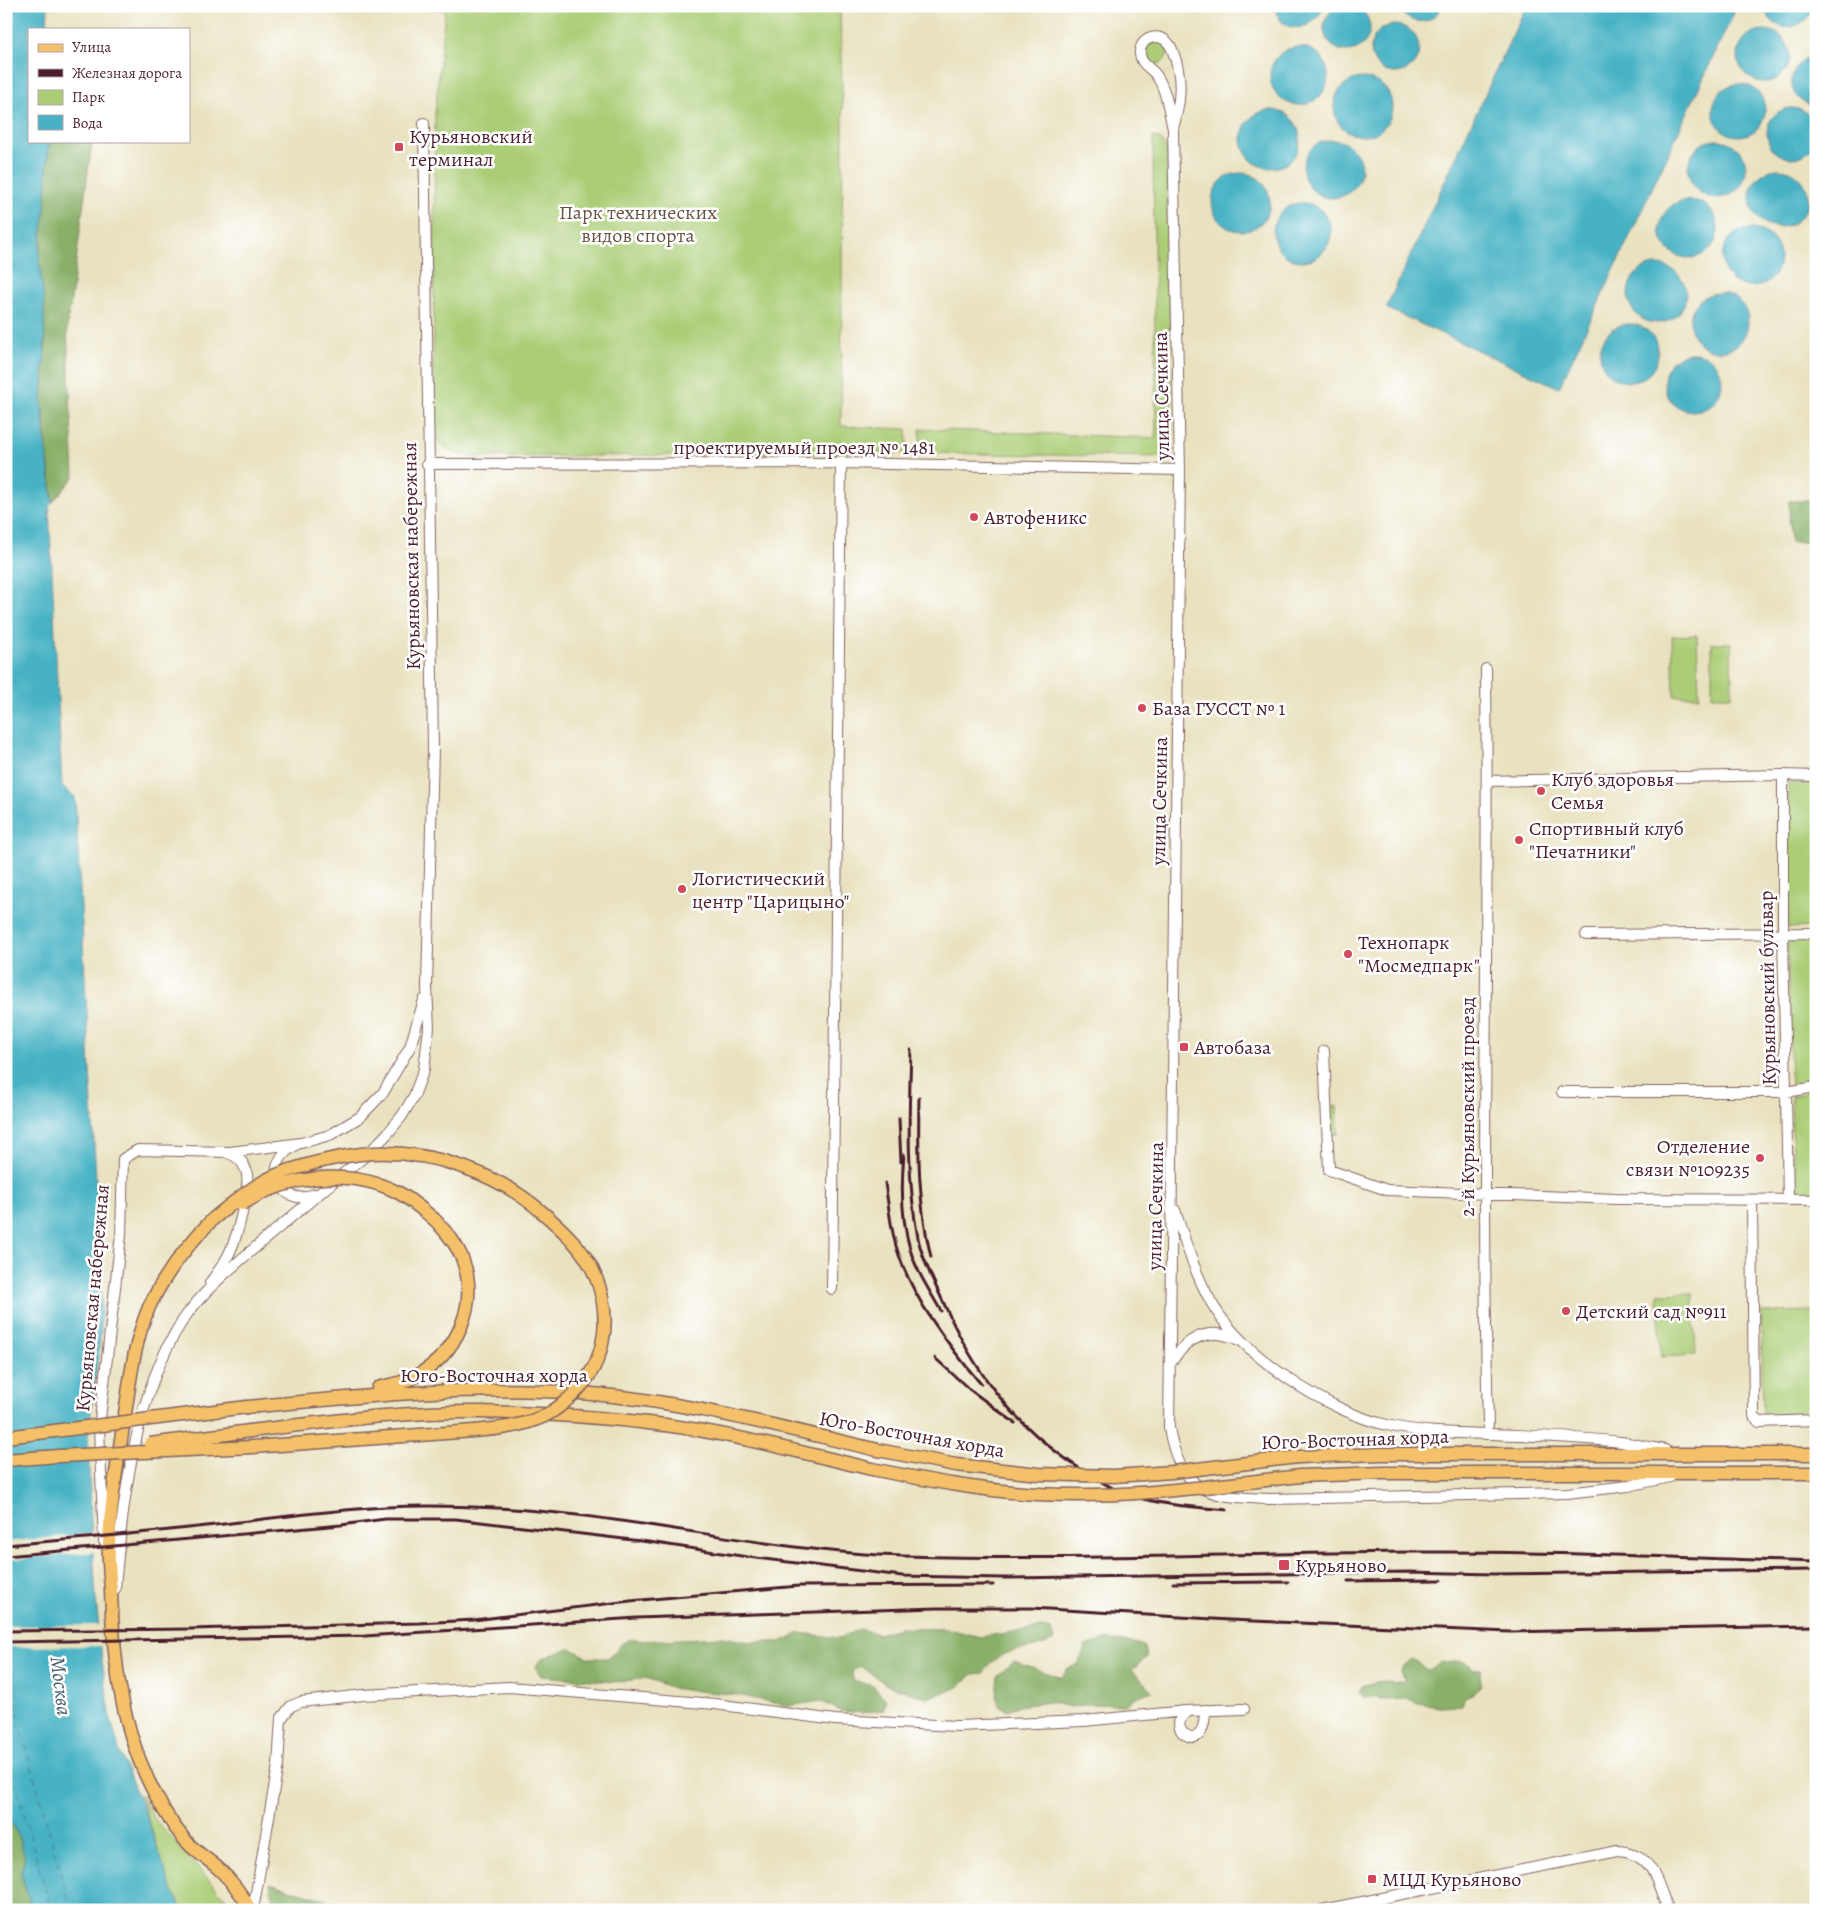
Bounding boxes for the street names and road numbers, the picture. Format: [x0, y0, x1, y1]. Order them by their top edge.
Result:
street label: улица Сечкина [1147, 331, 1176, 462]
street label: проектируемый проезд № 1481 [673, 434, 935, 461]
street label: Курьяновская набережная [396, 442, 427, 670]
street label: улица Сечкина [1145, 736, 1174, 867]
street label: Курьяновский бульвар [1752, 890, 1783, 1086]
street label: 2-й Курьяновский проезд [1454, 997, 1481, 1217]
street label: улица Сечкина [1141, 1141, 1170, 1272]
street label: Курьяновская набережная [69, 1183, 116, 1413]
street label: Юго-Восточная хорда [400, 1362, 589, 1389]
street label: Юго-Восточная хорда [817, 1405, 1008, 1464]
street label: Юго-Восточная хорда [1261, 1423, 1450, 1456]

